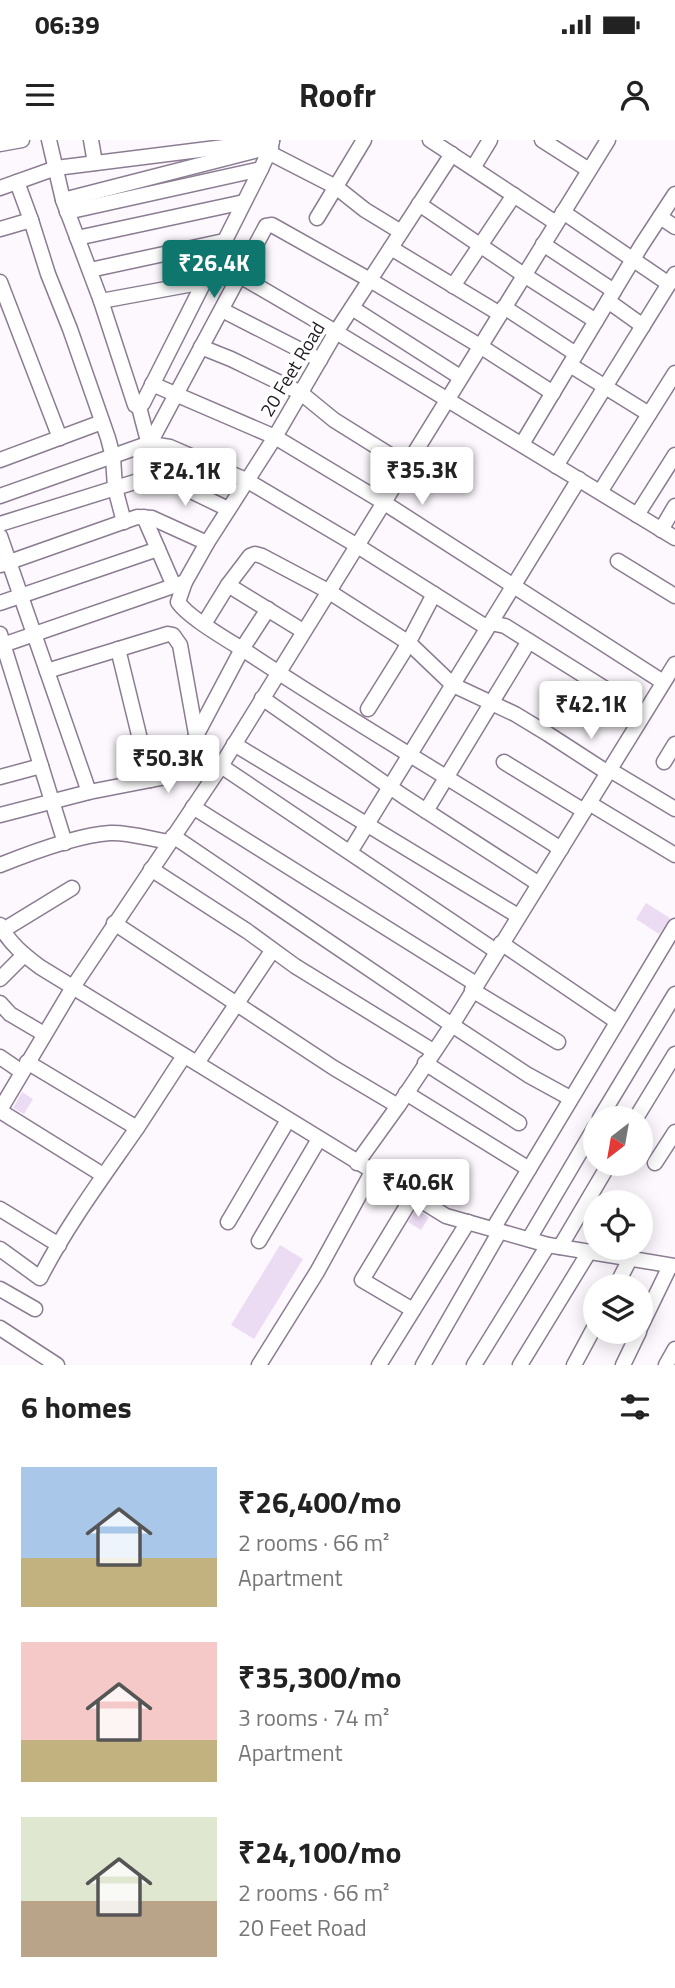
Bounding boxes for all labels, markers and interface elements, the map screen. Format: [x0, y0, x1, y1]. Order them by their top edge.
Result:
text: 06:39 [35, 5, 100, 44]
text: Roofr [299, 71, 376, 119]
icon: menu [21, 76, 59, 114]
icon: person [616, 76, 654, 114]
pin: ₹26.4K [157, 240, 271, 300]
text: ₹26.4K [178, 245, 250, 280]
street label: 20 Feet Road [252, 316, 331, 422]
pin: ₹24.1K [128, 448, 242, 508]
pin: ₹35.3K [365, 448, 479, 507]
text: ₹35.3K [386, 452, 458, 487]
text: ₹24.1K [149, 453, 221, 488]
pin: ₹42.1K [534, 682, 648, 741]
text: ₹42.1K [555, 686, 627, 721]
pin: ₹50.3K [111, 736, 225, 795]
text: ₹50.3K [132, 740, 204, 775]
north arrow [583, 1106, 653, 1176]
map controls [583, 1106, 653, 1344]
pin: ₹40.6K [361, 1160, 475, 1219]
text: ₹40.6K [382, 1164, 454, 1199]
button: locate [583, 1190, 653, 1260]
button: layers [583, 1274, 653, 1344]
text: 6 homes [21, 1384, 132, 1430]
icon: filters [616, 1388, 654, 1426]
text: ₹26,400/mo [238, 1479, 402, 1525]
icon: home [77, 1495, 161, 1579]
text: 2 rooms · 66 m² [238, 1525, 389, 1560]
text: Apartment [238, 1560, 343, 1595]
text: ₹35,300/mo [238, 1654, 402, 1700]
icon: home [77, 1670, 161, 1754]
text: 3 rooms · 74 m² [238, 1700, 389, 1735]
text: Apartment [238, 1735, 343, 1770]
text: ₹24,100/mo [238, 1829, 402, 1875]
icon: home [77, 1845, 161, 1929]
text: 2 rooms · 66 m² [238, 1875, 389, 1910]
text: 20 Feet Road [238, 1910, 367, 1945]

